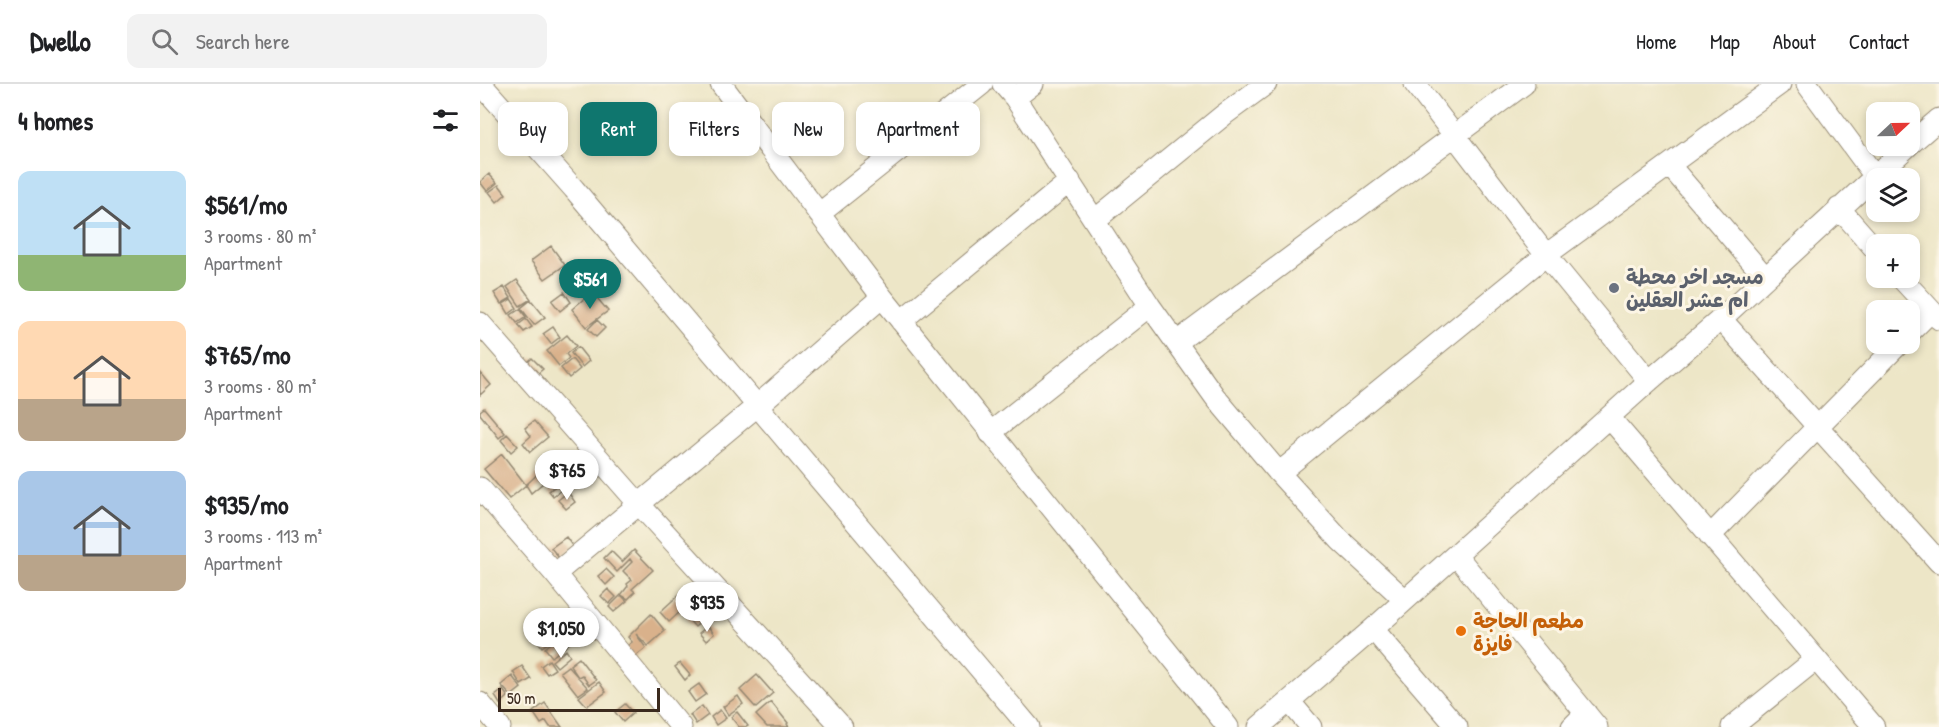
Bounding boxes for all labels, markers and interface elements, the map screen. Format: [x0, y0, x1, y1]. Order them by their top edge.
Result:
search box [127, 14, 547, 68]
text: Dwello [30, 22, 91, 60]
icon: search [148, 25, 181, 58]
text: Search here [196, 26, 290, 56]
text: Home [1636, 27, 1677, 56]
text: Map [1710, 27, 1740, 56]
text: About [1773, 27, 1816, 56]
text: Contact [1849, 27, 1909, 56]
chip: Buy [498, 102, 568, 156]
chip: Rent [580, 102, 657, 156]
chip: Filters [669, 102, 760, 156]
chip: New [772, 102, 844, 156]
chip: Apartment [856, 102, 980, 156]
north arrow [1866, 102, 1920, 156]
map controls [1866, 102, 1920, 354]
text: 4 homes [18, 103, 93, 138]
icon: filters [429, 104, 462, 137]
button: layers [1866, 168, 1920, 222]
text: $561/mo [204, 187, 287, 222]
icon: home [66, 195, 138, 267]
text: 3 rooms · 80 m² [204, 222, 316, 249]
button: + [1866, 234, 1920, 288]
text: Apartment [204, 249, 282, 276]
pin: $561 [554, 259, 626, 310]
place label: مسجد اخر محطة ام عشر العقلين [1626, 263, 1764, 315]
text: $561 [573, 265, 607, 292]
marker: مسجد اخر محطة ام عشر العقلين [1607, 281, 1621, 295]
button: − [1866, 300, 1920, 354]
text: $765/mo [204, 337, 291, 372]
icon: home [66, 345, 138, 417]
text: 3 rooms · 80 m² [204, 372, 316, 399]
text: Apartment [204, 399, 282, 426]
pin: $765 [531, 450, 603, 501]
text: $765 [549, 456, 585, 483]
text: $935/mo [204, 487, 289, 522]
icon: home [66, 495, 138, 567]
text: 3 rooms · 113 m² [204, 522, 322, 549]
text: Apartment [204, 549, 282, 576]
pin: $935 [671, 582, 743, 633]
text: $935 [690, 588, 724, 615]
place label: مطعم الحاجة فايزة [1473, 607, 1584, 657]
pin: $1,050 [512, 608, 610, 659]
text: $1,050 [537, 614, 585, 641]
marker: مطعم الحاجة فايزة [1454, 624, 1468, 638]
scale bar [498, 685, 660, 712]
text: 50 m [507, 687, 536, 709]

